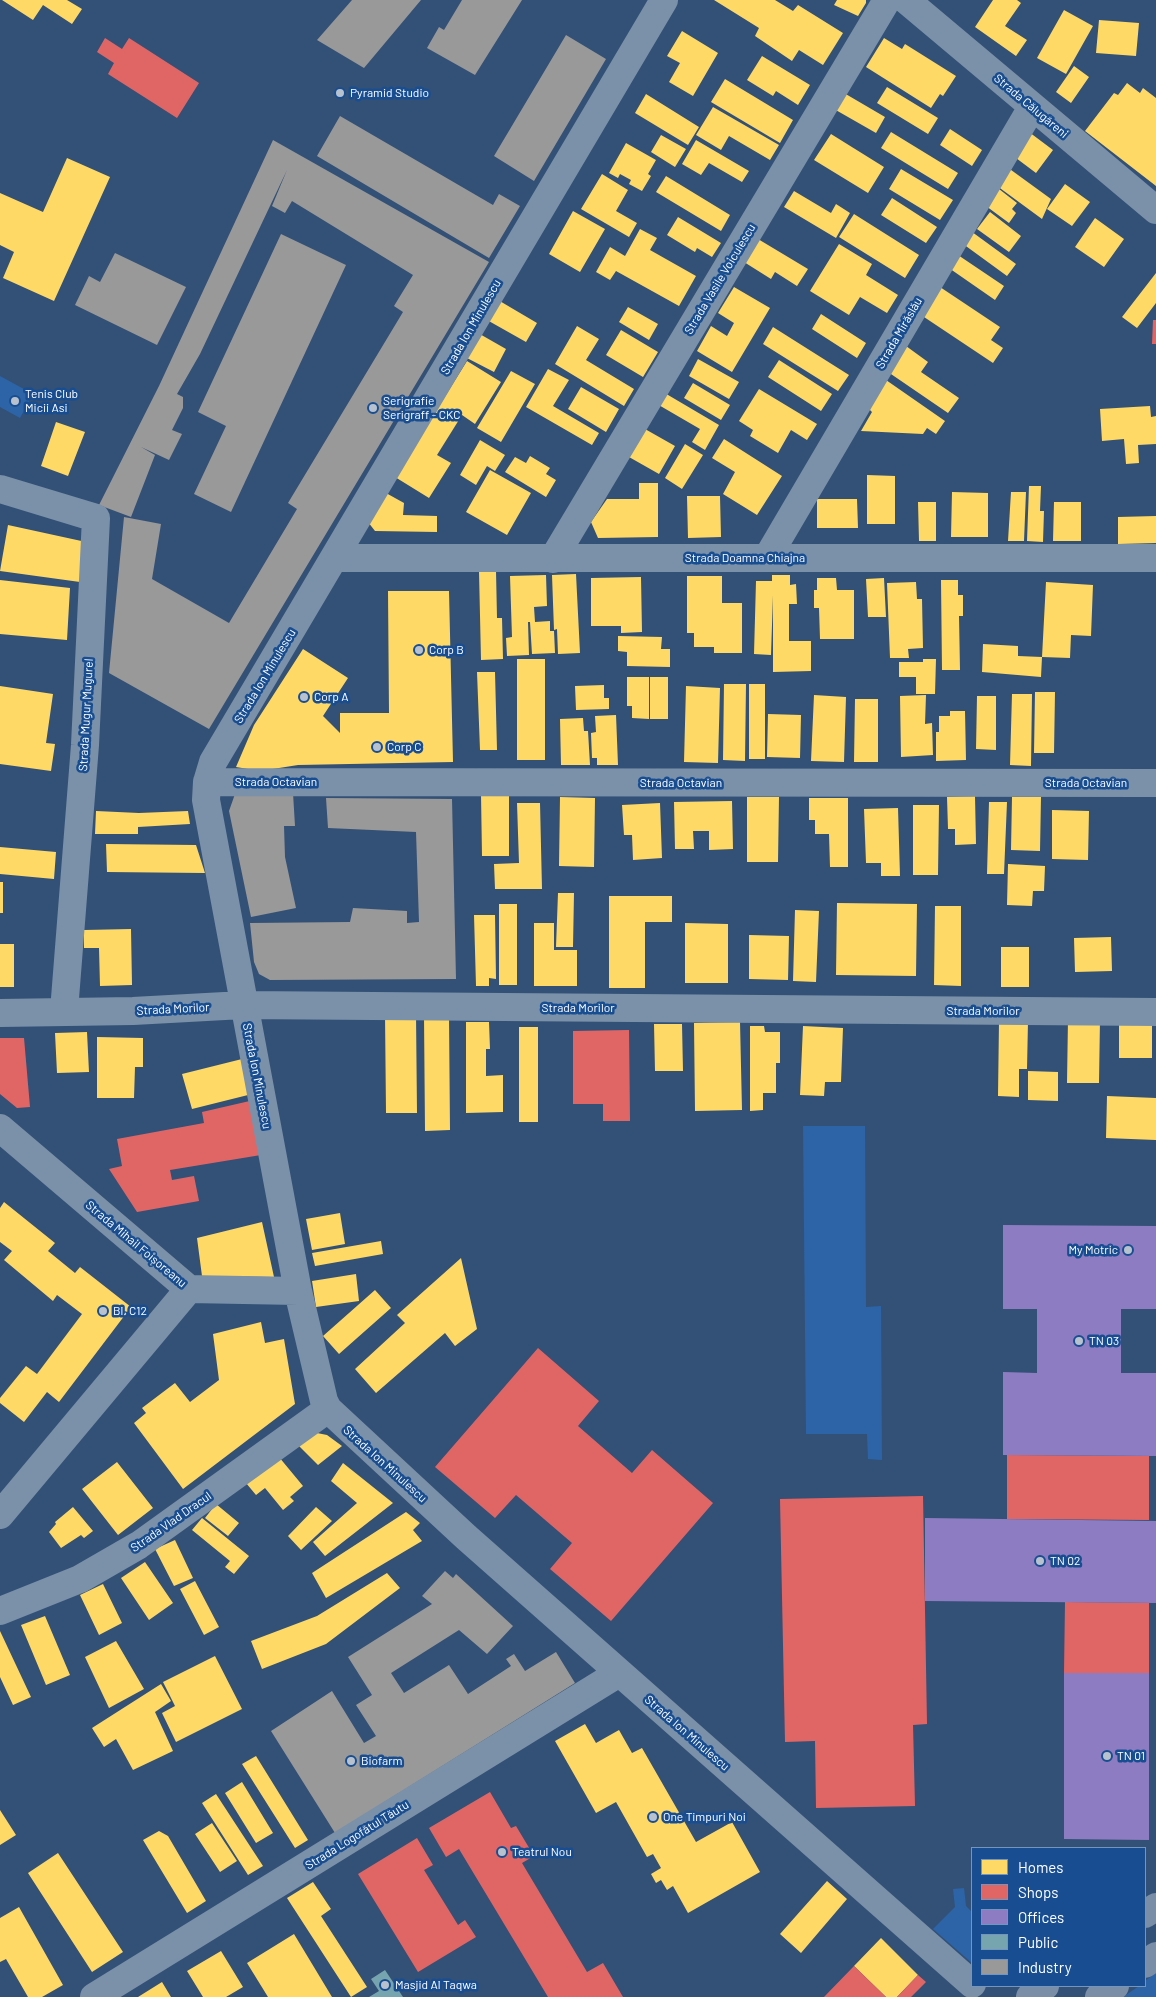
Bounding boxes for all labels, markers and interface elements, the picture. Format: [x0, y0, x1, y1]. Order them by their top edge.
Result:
street label: Strada Călugăreni [991, 71, 1071, 141]
place label: Pyramid Studio [350, 86, 429, 100]
marker: Pyramid Studio [334, 87, 346, 99]
street label: Strada Vasile Voiculescu [681, 221, 759, 337]
street label: Strada Ion Minulescu [438, 277, 504, 377]
street label: Strada Mirăslău [873, 295, 925, 371]
place label: Tenis Club Micii Asi [25, 387, 78, 415]
place label: Serigrafie Serigraff - CKC [383, 394, 461, 422]
marker: Tenis Club Micii Asi [9, 395, 21, 407]
marker: Serigrafie Serigraff - CKC [367, 402, 379, 414]
street label: Strada Doamna Chiajna [685, 551, 805, 565]
street label: Strada Ion Minulescu [231, 626, 299, 726]
place label: Corp B [429, 643, 464, 657]
marker: Corp B [413, 644, 425, 656]
street label: Strada Mugur Mugurel [76, 658, 96, 772]
place label: Corp A [314, 690, 348, 704]
marker: Corp A [298, 691, 310, 703]
place label: Corp C [387, 740, 421, 754]
marker: Corp C [371, 741, 383, 753]
street label: Strada Octavian [235, 775, 317, 789]
street label: Strada Octavian [640, 776, 722, 790]
street label: Strada Octavian [1045, 776, 1127, 790]
street label: Strada Morilor [136, 1000, 210, 1018]
street label: Strada Morilor [541, 1001, 615, 1015]
street label: Strada Morilor [946, 1004, 1020, 1018]
street label: Strada Ion Minulescu [240, 1022, 274, 1130]
street label: Strada Mihail Foișoreanu [83, 1198, 189, 1290]
place label: My Motric [1068, 1243, 1118, 1257]
marker: My Motric [1122, 1244, 1134, 1256]
place label: Bl. C12 [113, 1304, 147, 1318]
marker: Bl. C12 [97, 1305, 109, 1317]
place label: TN 03 [1089, 1334, 1119, 1348]
marker: TN 03 [1073, 1335, 1085, 1347]
street label: Strada Ion Minulescu [340, 1423, 430, 1505]
street label: Strada Vlad Dracul [128, 1489, 214, 1555]
place label: TN 02 [1050, 1554, 1081, 1568]
marker: TN 02 [1034, 1555, 1046, 1567]
street label: Strada Ion Minulescu [642, 1692, 732, 1774]
place label: TN 01 [1117, 1749, 1145, 1763]
marker: TN 01 [1101, 1750, 1113, 1762]
place label: Biofarm [361, 1754, 403, 1768]
marker: Biofarm [345, 1755, 357, 1767]
street label: Strada Logofătul Tăutu [303, 1797, 411, 1873]
place label: One Timpuri Noi [663, 1810, 746, 1824]
marker: One Timpuri Noi [647, 1811, 659, 1823]
place label: Teatrul Nou [512, 1845, 572, 1859]
marker: Teatrul Nou [496, 1846, 508, 1858]
legend [971, 1847, 1146, 1987]
text: Homes [1018, 1858, 1063, 1876]
text: Shops [1018, 1883, 1058, 1901]
text: Offices [1018, 1908, 1064, 1926]
text: Public [1018, 1933, 1058, 1951]
text: Industry [1018, 1958, 1072, 1976]
place label: Masjid Al Taqwa [395, 1978, 477, 1992]
marker: Masjid Al Taqwa [379, 1979, 391, 1991]

